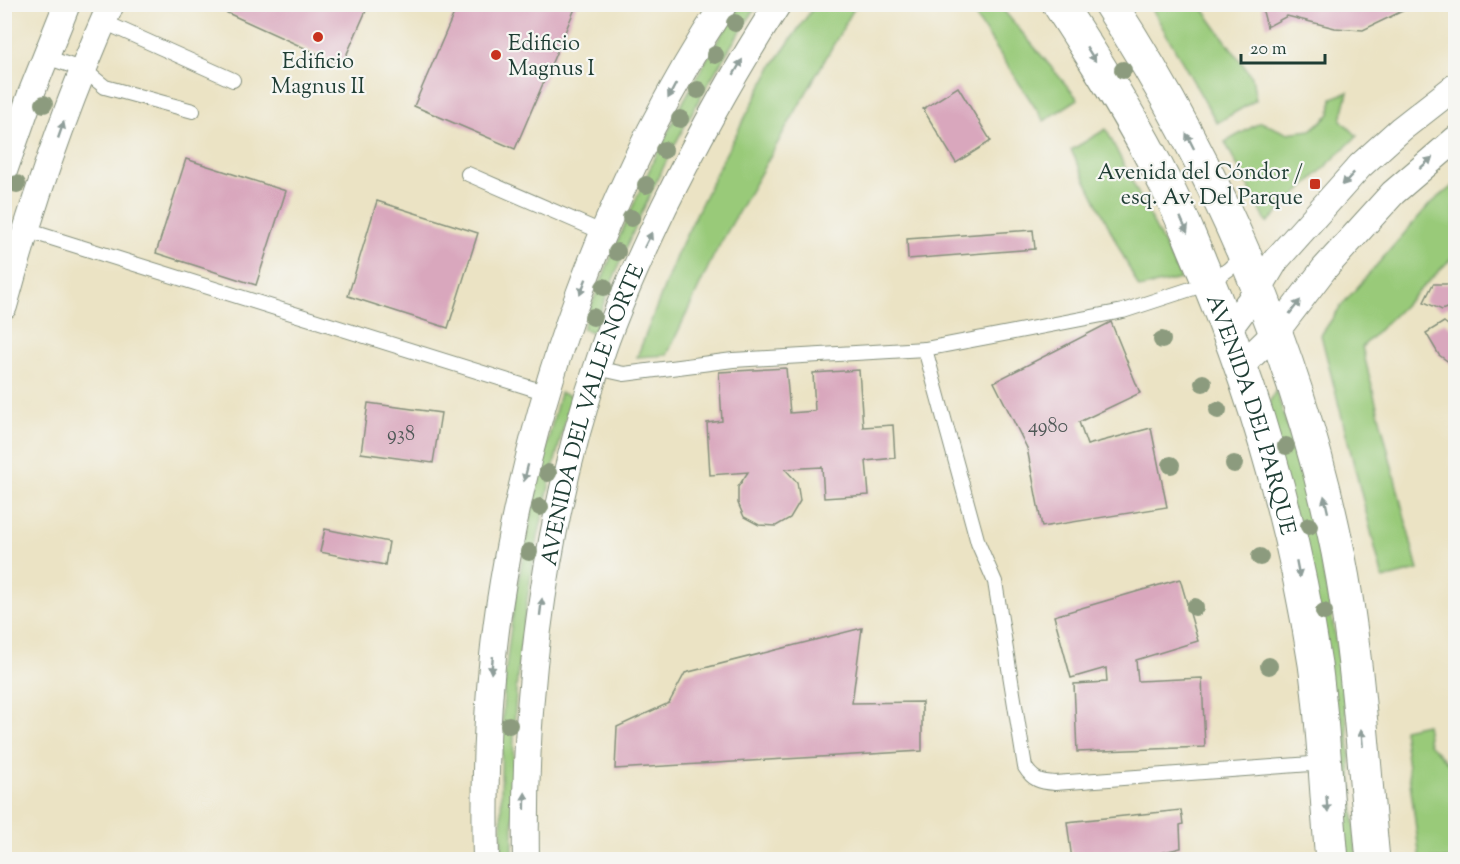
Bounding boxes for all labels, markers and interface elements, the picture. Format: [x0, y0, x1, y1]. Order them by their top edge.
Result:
scale bar [1241, 27, 1325, 65]
place label: Edificio Magnus I [508, 29, 595, 86]
marker: Edificio Magnus II [311, 30, 325, 44]
text: 20 m [1250, 37, 1287, 63]
one-way arrow [1085, 46, 1096, 62]
place label: Edificio Magnus II [271, 47, 365, 104]
marker: Edificio Magnus I [489, 48, 503, 62]
one-way arrow [733, 58, 743, 75]
one-way arrow [667, 82, 677, 99]
one-way arrow [57, 121, 67, 139]
one-way arrow [1185, 132, 1195, 149]
one-way arrow [1418, 157, 1433, 170]
place label: Avenida del Cóndor / esq. Av. Del Parque [1097, 158, 1303, 215]
one-way arrow [1341, 172, 1355, 187]
marker: Avenida del Cóndor / esq. Av. Del Parque [1308, 177, 1322, 191]
one-way arrow [1180, 216, 1189, 234]
one-way arrow [644, 231, 653, 248]
street label: AVENIDA DEL VALLE NORTE [535, 260, 654, 569]
one-way arrow [577, 278, 587, 296]
street label: AVENIDA DEL PARQUE [1196, 290, 1302, 539]
one-way arrow [1288, 300, 1300, 315]
house number: 4980 [1028, 413, 1068, 442]
house number: 938 [387, 421, 415, 450]
one-way arrow [521, 465, 530, 483]
one-way arrow [1321, 495, 1331, 514]
one-way arrow [1294, 559, 1303, 578]
one-way arrow [536, 597, 545, 616]
one-way arrow [488, 656, 497, 675]
one-way arrow [1357, 729, 1367, 748]
one-way arrow [520, 792, 530, 811]
one-way arrow [1323, 794, 1332, 813]

